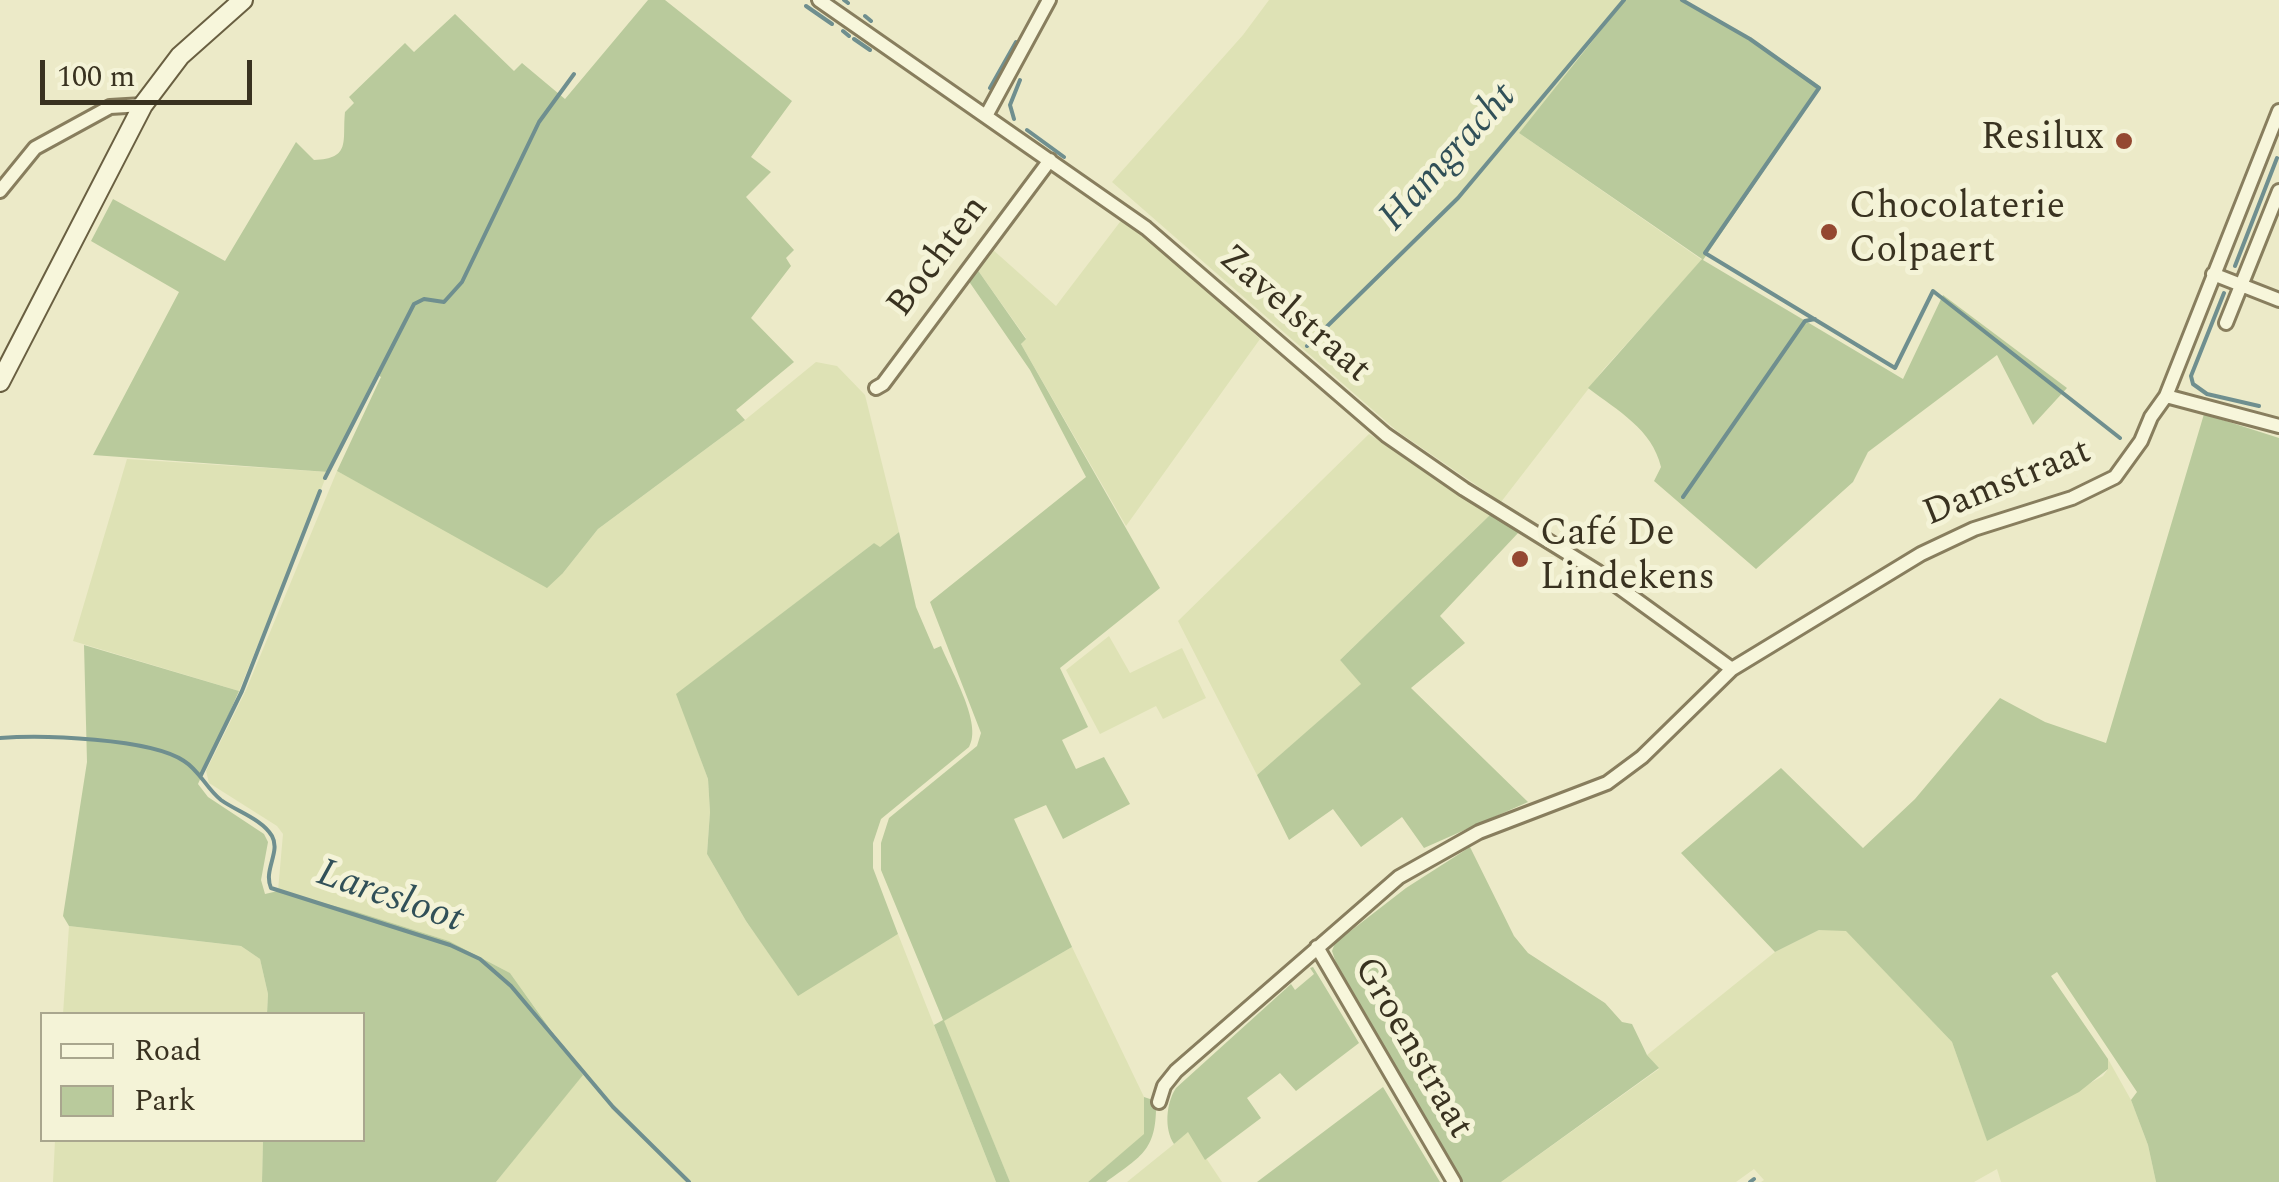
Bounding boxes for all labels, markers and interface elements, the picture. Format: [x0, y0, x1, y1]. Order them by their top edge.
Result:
scale bar [45, 40, 258, 102]
text: 100 m [57, 54, 135, 100]
water label: Hamgracht [1371, 75, 1529, 243]
place label: Resilux [1981, 118, 2104, 164]
marker: Resilux [2113, 130, 2135, 152]
place label: Chocolaterie Colpaert [1849, 187, 2065, 276]
street label: Bochten [880, 188, 1000, 328]
marker: Chocolaterie Colpaert [1818, 221, 1840, 243]
street label: Zavelstraat [1208, 237, 1378, 395]
street label: Damstraat [1918, 431, 2098, 539]
place label: Café De Lindekens [1540, 514, 1715, 604]
marker: Café De Lindekens [1509, 548, 1531, 570]
water label: Laresloot [310, 852, 468, 946]
street label: Groenstraat [1341, 950, 1481, 1148]
legend [40, 1012, 365, 1142]
text: Road [134, 1028, 202, 1074]
text: Park [134, 1078, 196, 1124]

